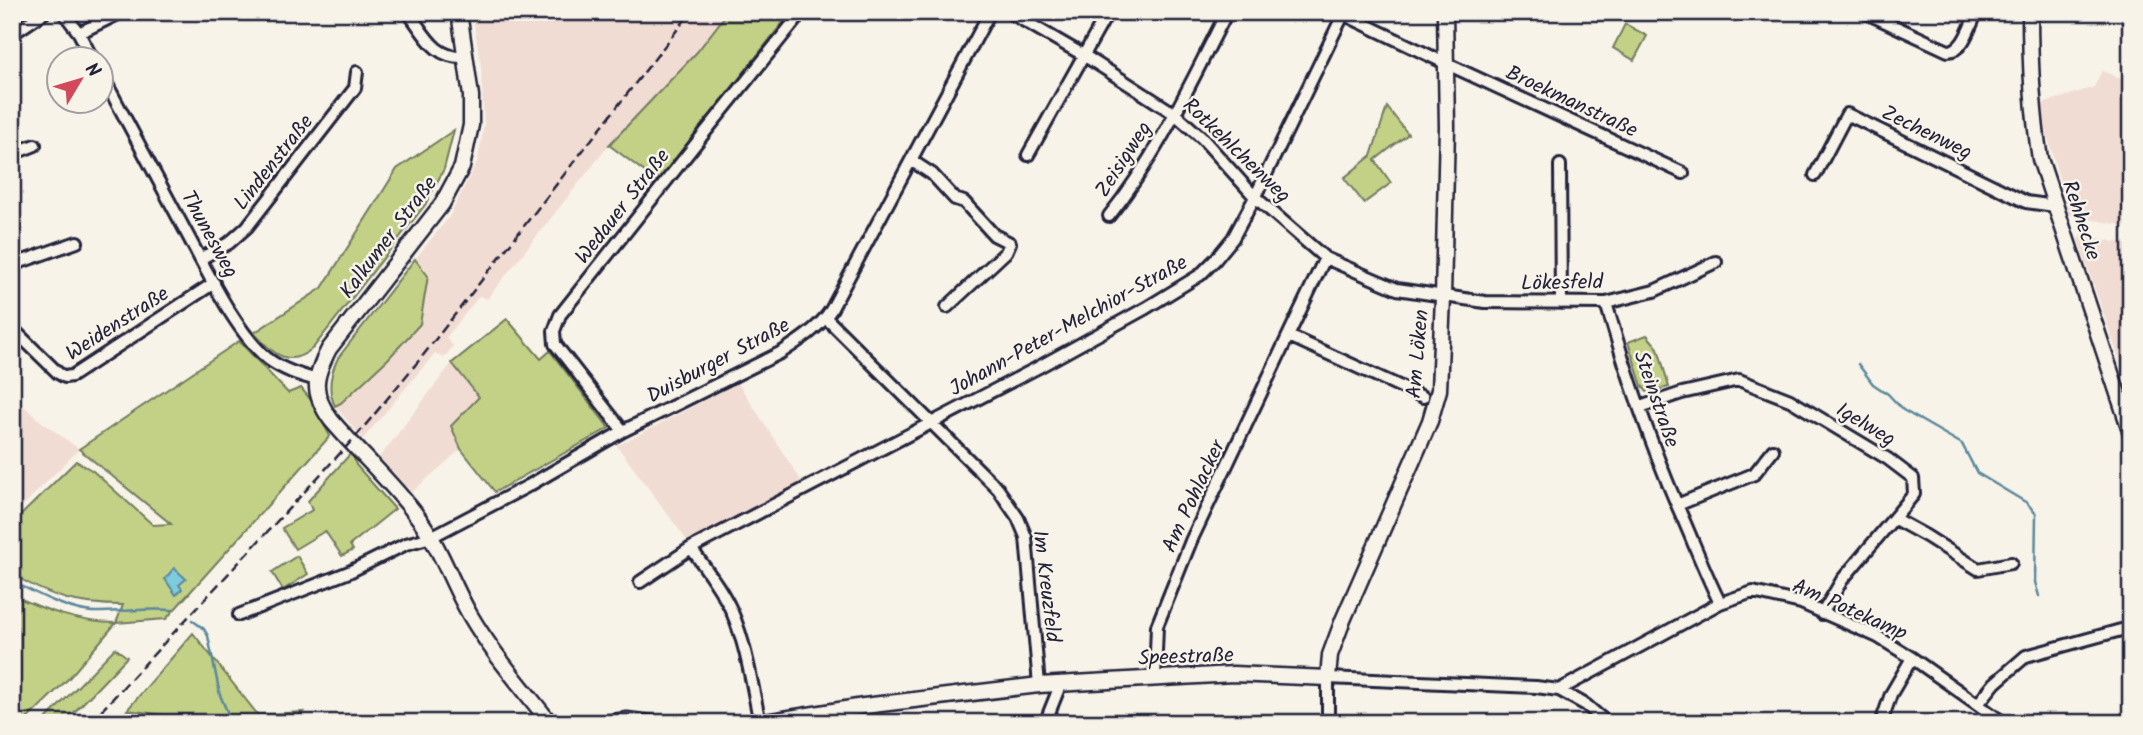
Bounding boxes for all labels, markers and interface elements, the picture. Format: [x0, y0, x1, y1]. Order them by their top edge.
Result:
north arrow [46, 46, 116, 116]
text: N [76, 57, 107, 85]
street label: Broekmanstraße [1500, 57, 1643, 148]
street label: Rotkehlchenweg [1174, 90, 1298, 212]
street label: Zechenweg [1875, 97, 1977, 170]
street label: Lindenstraße [226, 107, 323, 218]
street label: Zeisigweg [1087, 115, 1161, 204]
street label: Wedauer Straße [567, 142, 679, 272]
street label: Kalkumer Straße [332, 169, 447, 306]
street label: Rehhecke [2052, 176, 2109, 265]
street label: Thunesweg [171, 185, 246, 285]
street label: Johann-Peter-Melchior-Straße [943, 247, 1194, 406]
street label: Lökesfeld [1521, 266, 1604, 301]
street label: Weidenstraße [60, 278, 177, 370]
street label: Am Löken [1398, 308, 1439, 400]
street label: Duisburger Straße [641, 309, 797, 413]
street label: Steinstraße [1624, 347, 1688, 453]
street label: Igelweg [1829, 394, 1901, 456]
street label: Am Pohlacker [1154, 434, 1235, 558]
street label: Im Kreuzfeld [1022, 528, 1069, 645]
street label: Am Potekamp [1787, 570, 1912, 650]
street label: Speestraße [1138, 639, 1235, 676]

